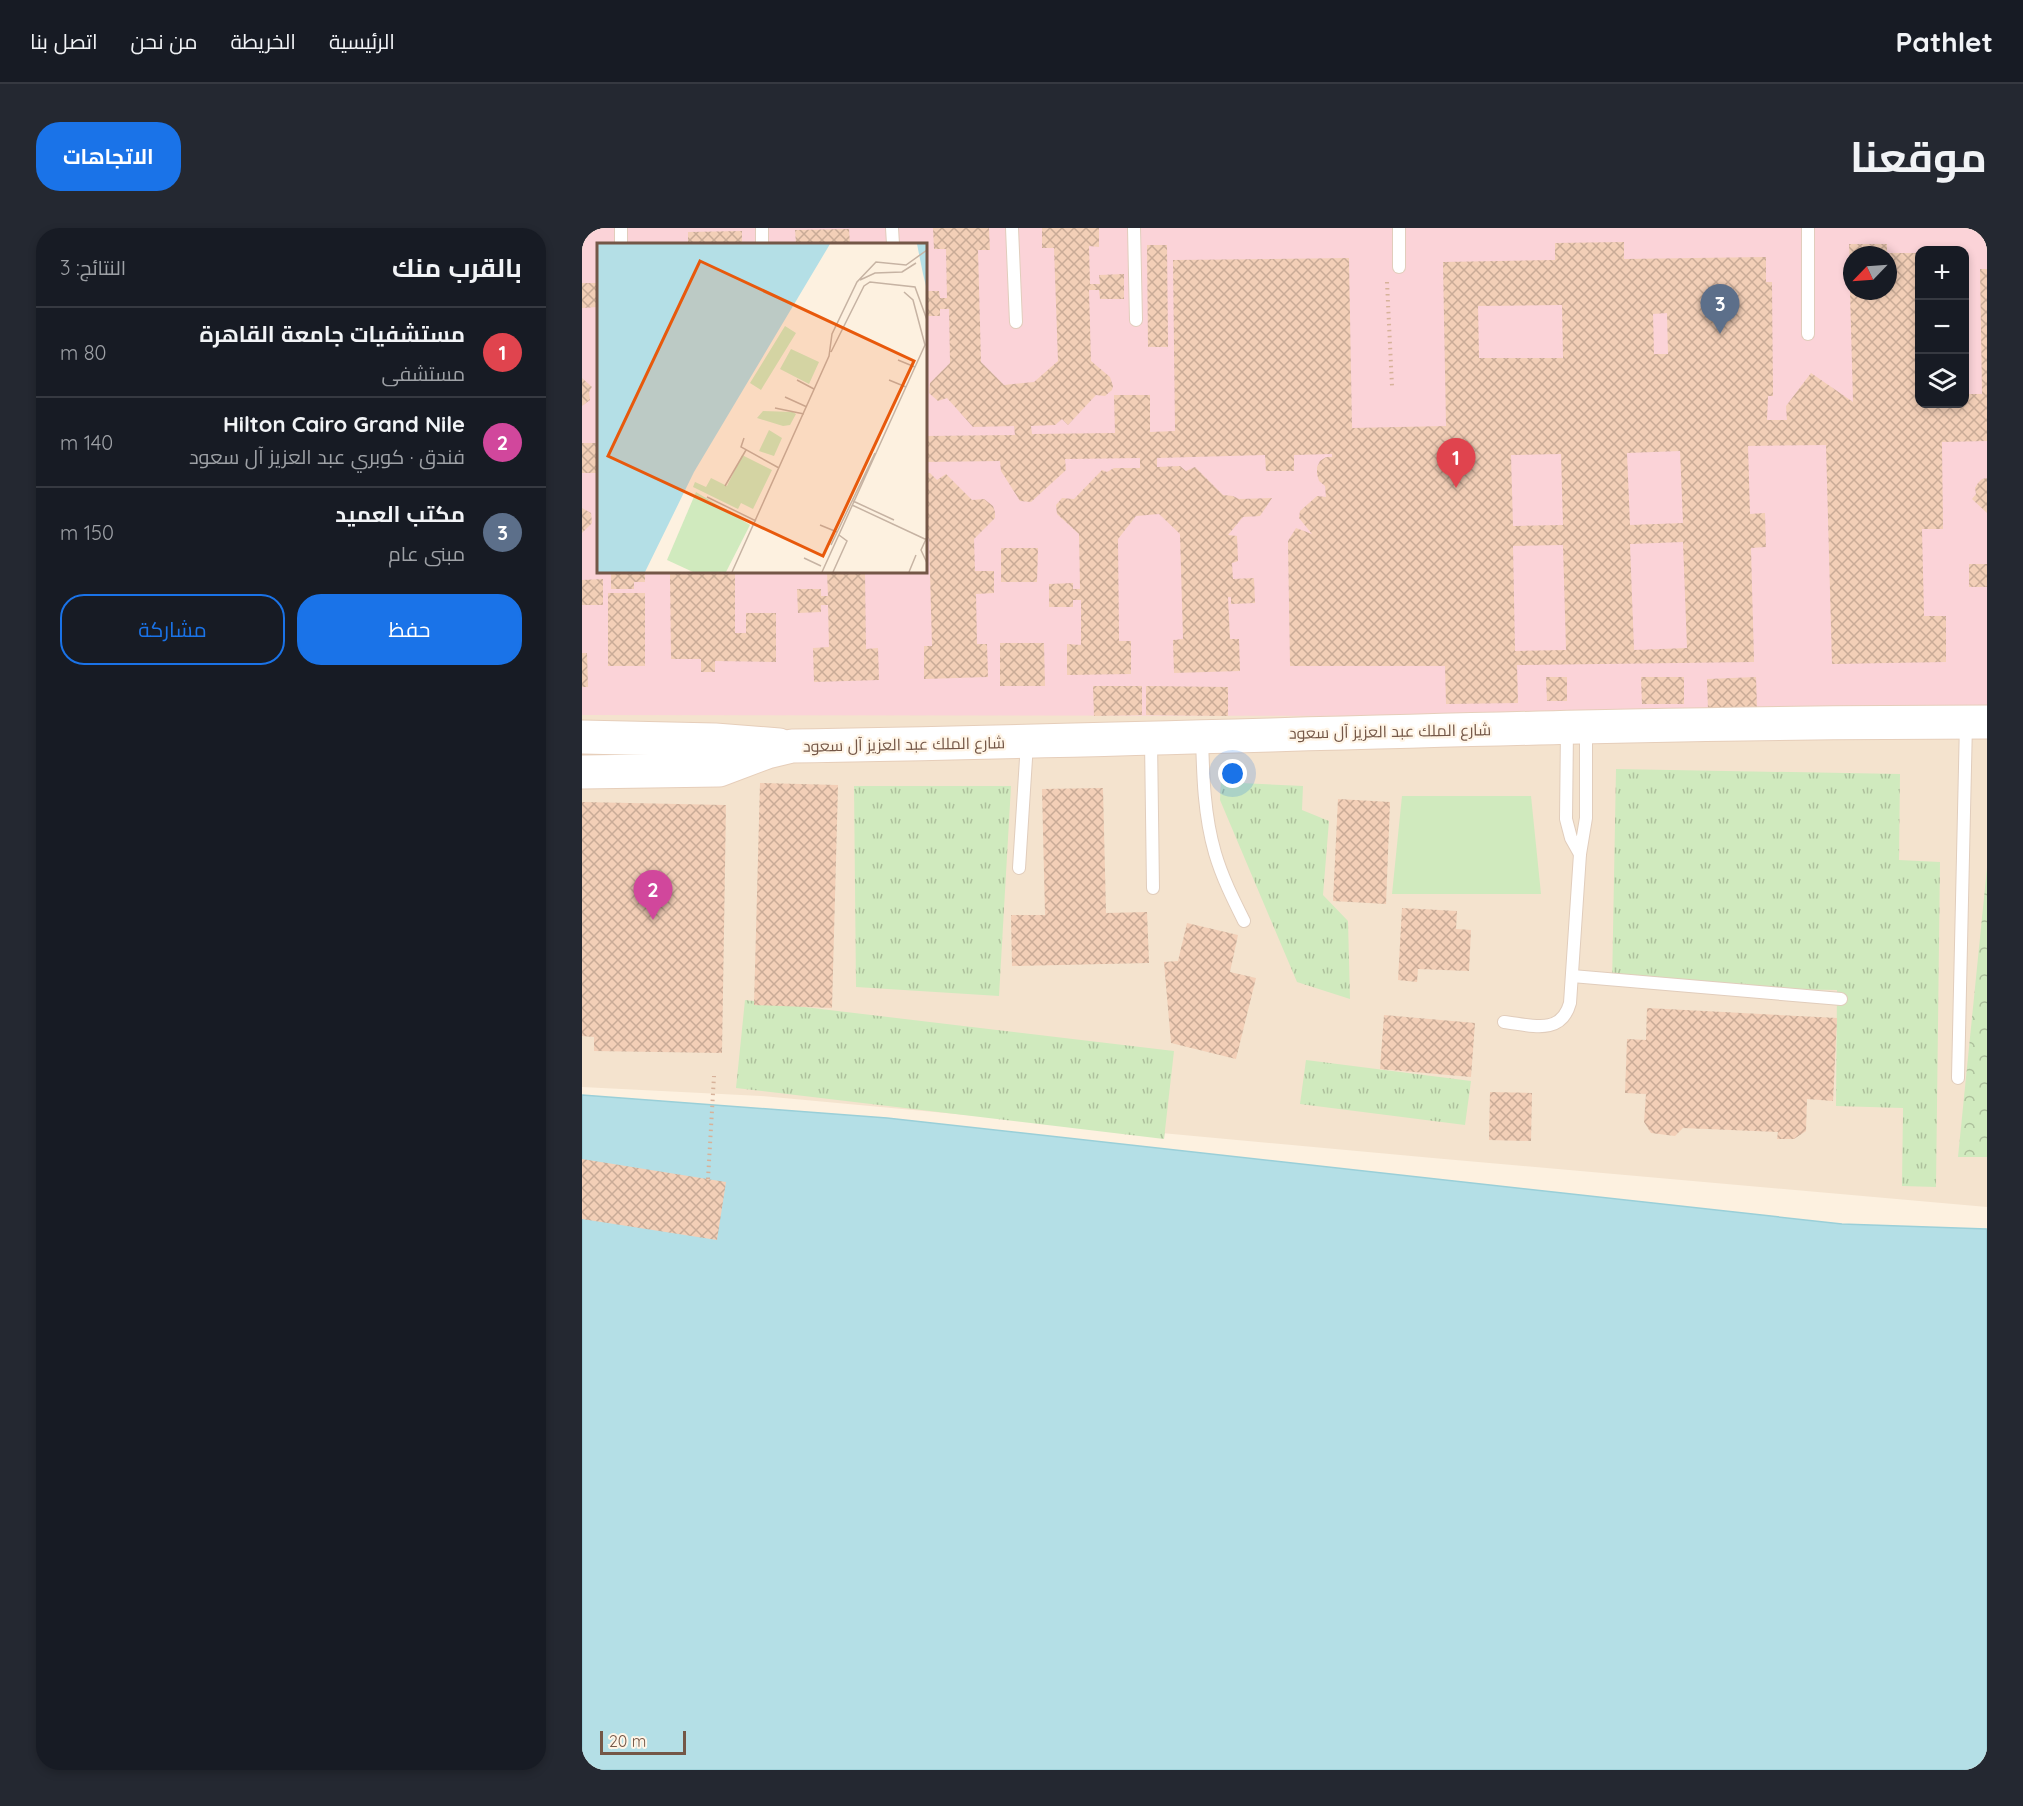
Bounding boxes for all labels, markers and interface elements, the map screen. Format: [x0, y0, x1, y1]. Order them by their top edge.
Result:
text: Pathlet [1896, 24, 1993, 59]
text: اتصل بنا [30, 28, 98, 54]
text: من نحن [131, 28, 197, 54]
text: الخريطة [230, 28, 296, 54]
text: الرئيسية [329, 28, 395, 54]
button: الاتجاهات [36, 122, 181, 191]
text: موقعنا [1850, 130, 1987, 183]
inset map [597, 243, 927, 573]
north arrow [1843, 246, 1897, 300]
map controls [1915, 246, 1969, 408]
button: + [1915, 246, 1969, 300]
text: بالقرب منك [392, 251, 522, 284]
text: النتائج: 3 [60, 255, 126, 280]
pin: 3 [1700, 285, 1740, 334]
button: − [1915, 300, 1969, 354]
text: مستشفيات جامعة القاهرة [199, 320, 465, 348]
text: 80 m [60, 340, 106, 365]
text: 1 [499, 340, 506, 365]
button: layers [1915, 354, 1969, 408]
text: مستشفى [381, 361, 465, 386]
text: Hilton Cairo Grand Nile [223, 410, 465, 438]
text: 140 m [60, 430, 113, 455]
text: 2 [497, 430, 508, 455]
pin: 1 [1436, 438, 1476, 488]
text: فندق · كوبري عبد العزيز آل سعود [189, 444, 465, 469]
text: مكتب العميد [335, 500, 465, 528]
text: 150 m [60, 520, 114, 545]
text: 3 [497, 520, 508, 545]
text: مبنى عام [388, 541, 465, 566]
button: مشاركة [60, 594, 285, 665]
button: حفظ [297, 594, 522, 665]
street label: شارع الملك عبد العزيز آل سعود [1289, 719, 1491, 745]
street label: شارع الملك عبد العزيز آل سعود [803, 732, 1005, 758]
your location [1218, 759, 1247, 788]
pin: 2 [634, 870, 672, 920]
scale bar [600, 1728, 686, 1756]
text: 20 m [609, 1731, 646, 1751]

